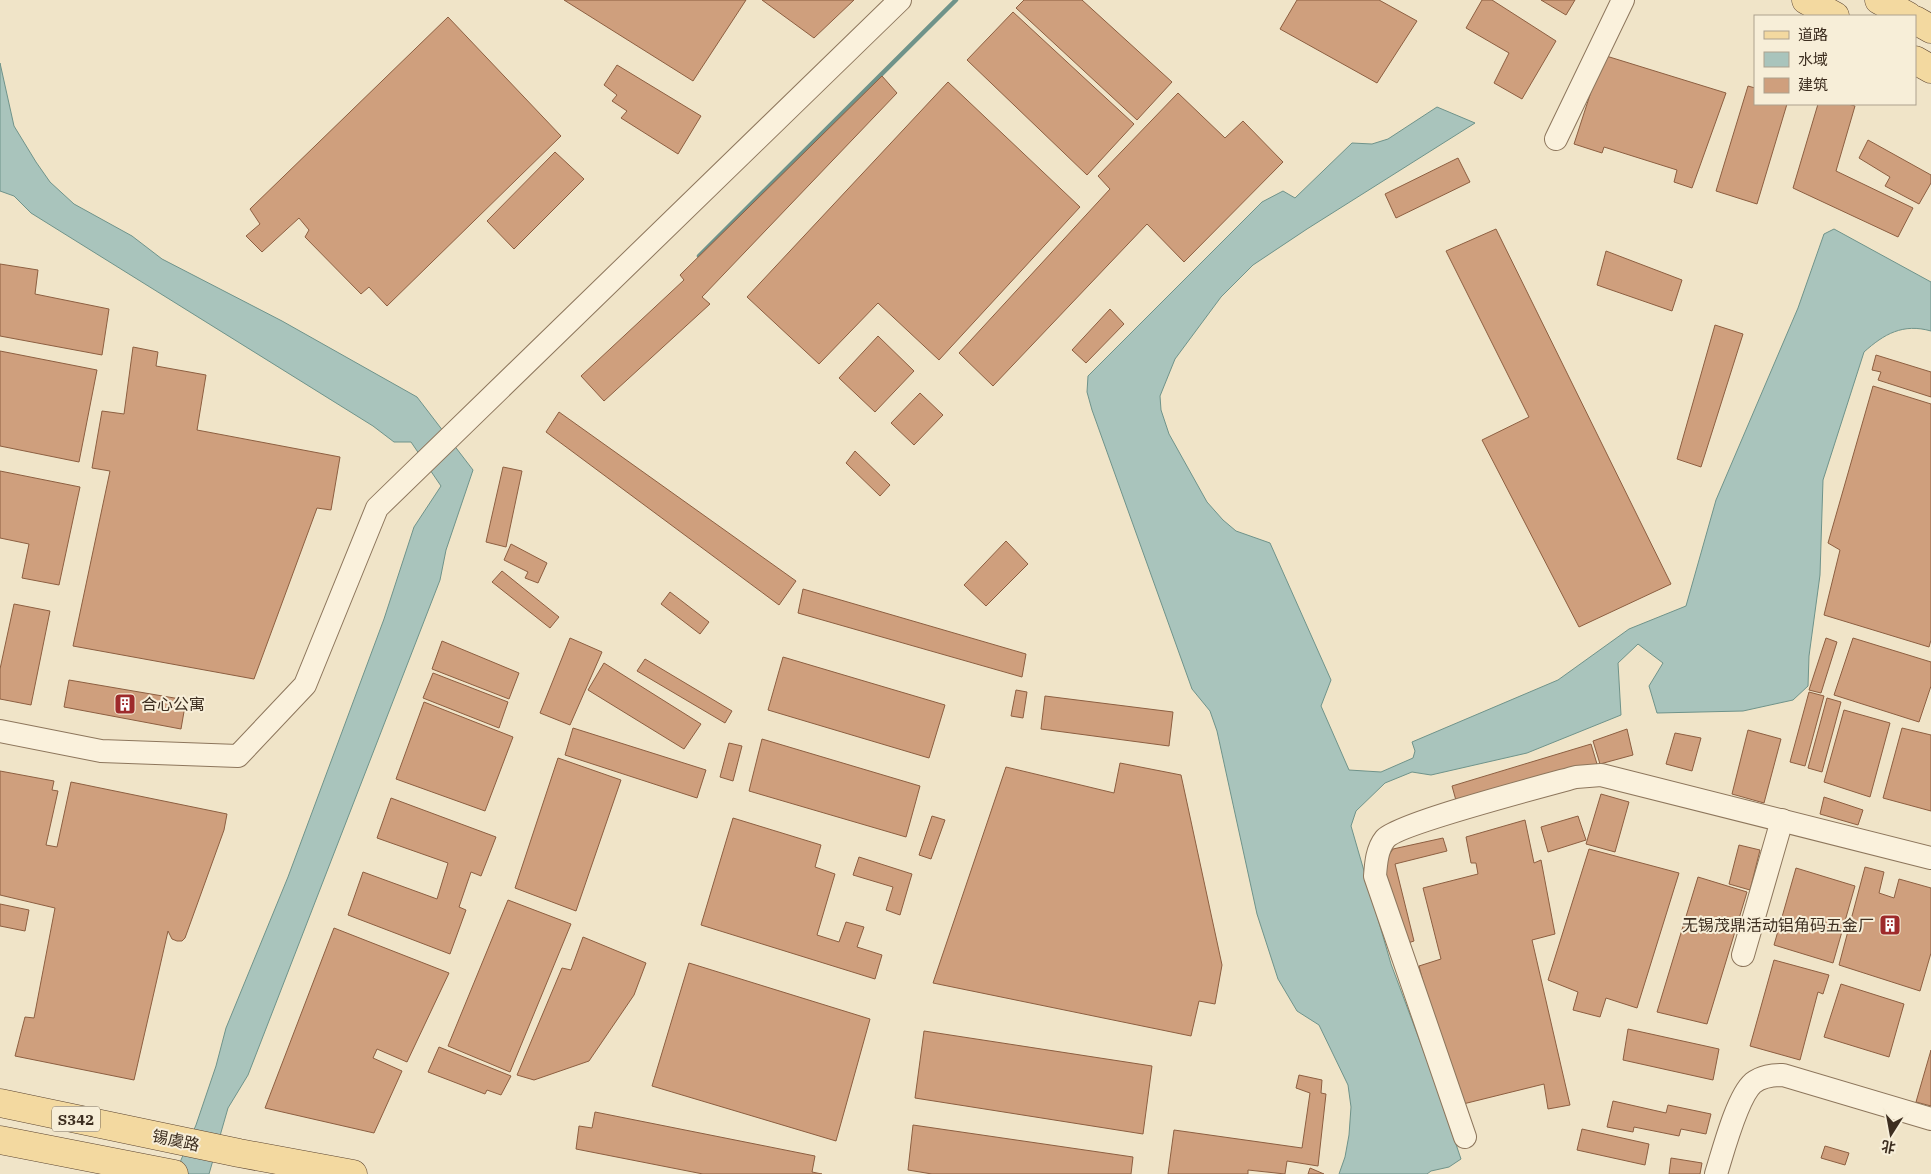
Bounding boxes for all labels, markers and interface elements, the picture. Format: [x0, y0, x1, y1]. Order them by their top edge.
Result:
legend [1754, 15, 1916, 105]
text: 道路 [1798, 25, 1828, 44]
text: 水域 [1798, 50, 1828, 69]
text: 建筑 [1798, 75, 1828, 94]
building icon: 合心公寓 [113, 692, 137, 716]
place label: 合心公寓 [141, 694, 205, 714]
building icon: 无锡茂鼎活动铝角码五金厂 [1878, 913, 1902, 937]
place label: 无锡茂鼎活动铝角码五金厂 [1682, 915, 1874, 935]
road number: S342 [52, 1106, 100, 1132]
north arrow [1866, 1109, 1916, 1159]
street label: 锡虞路 [150, 1125, 202, 1155]
text: 北 [1880, 1137, 1897, 1157]

